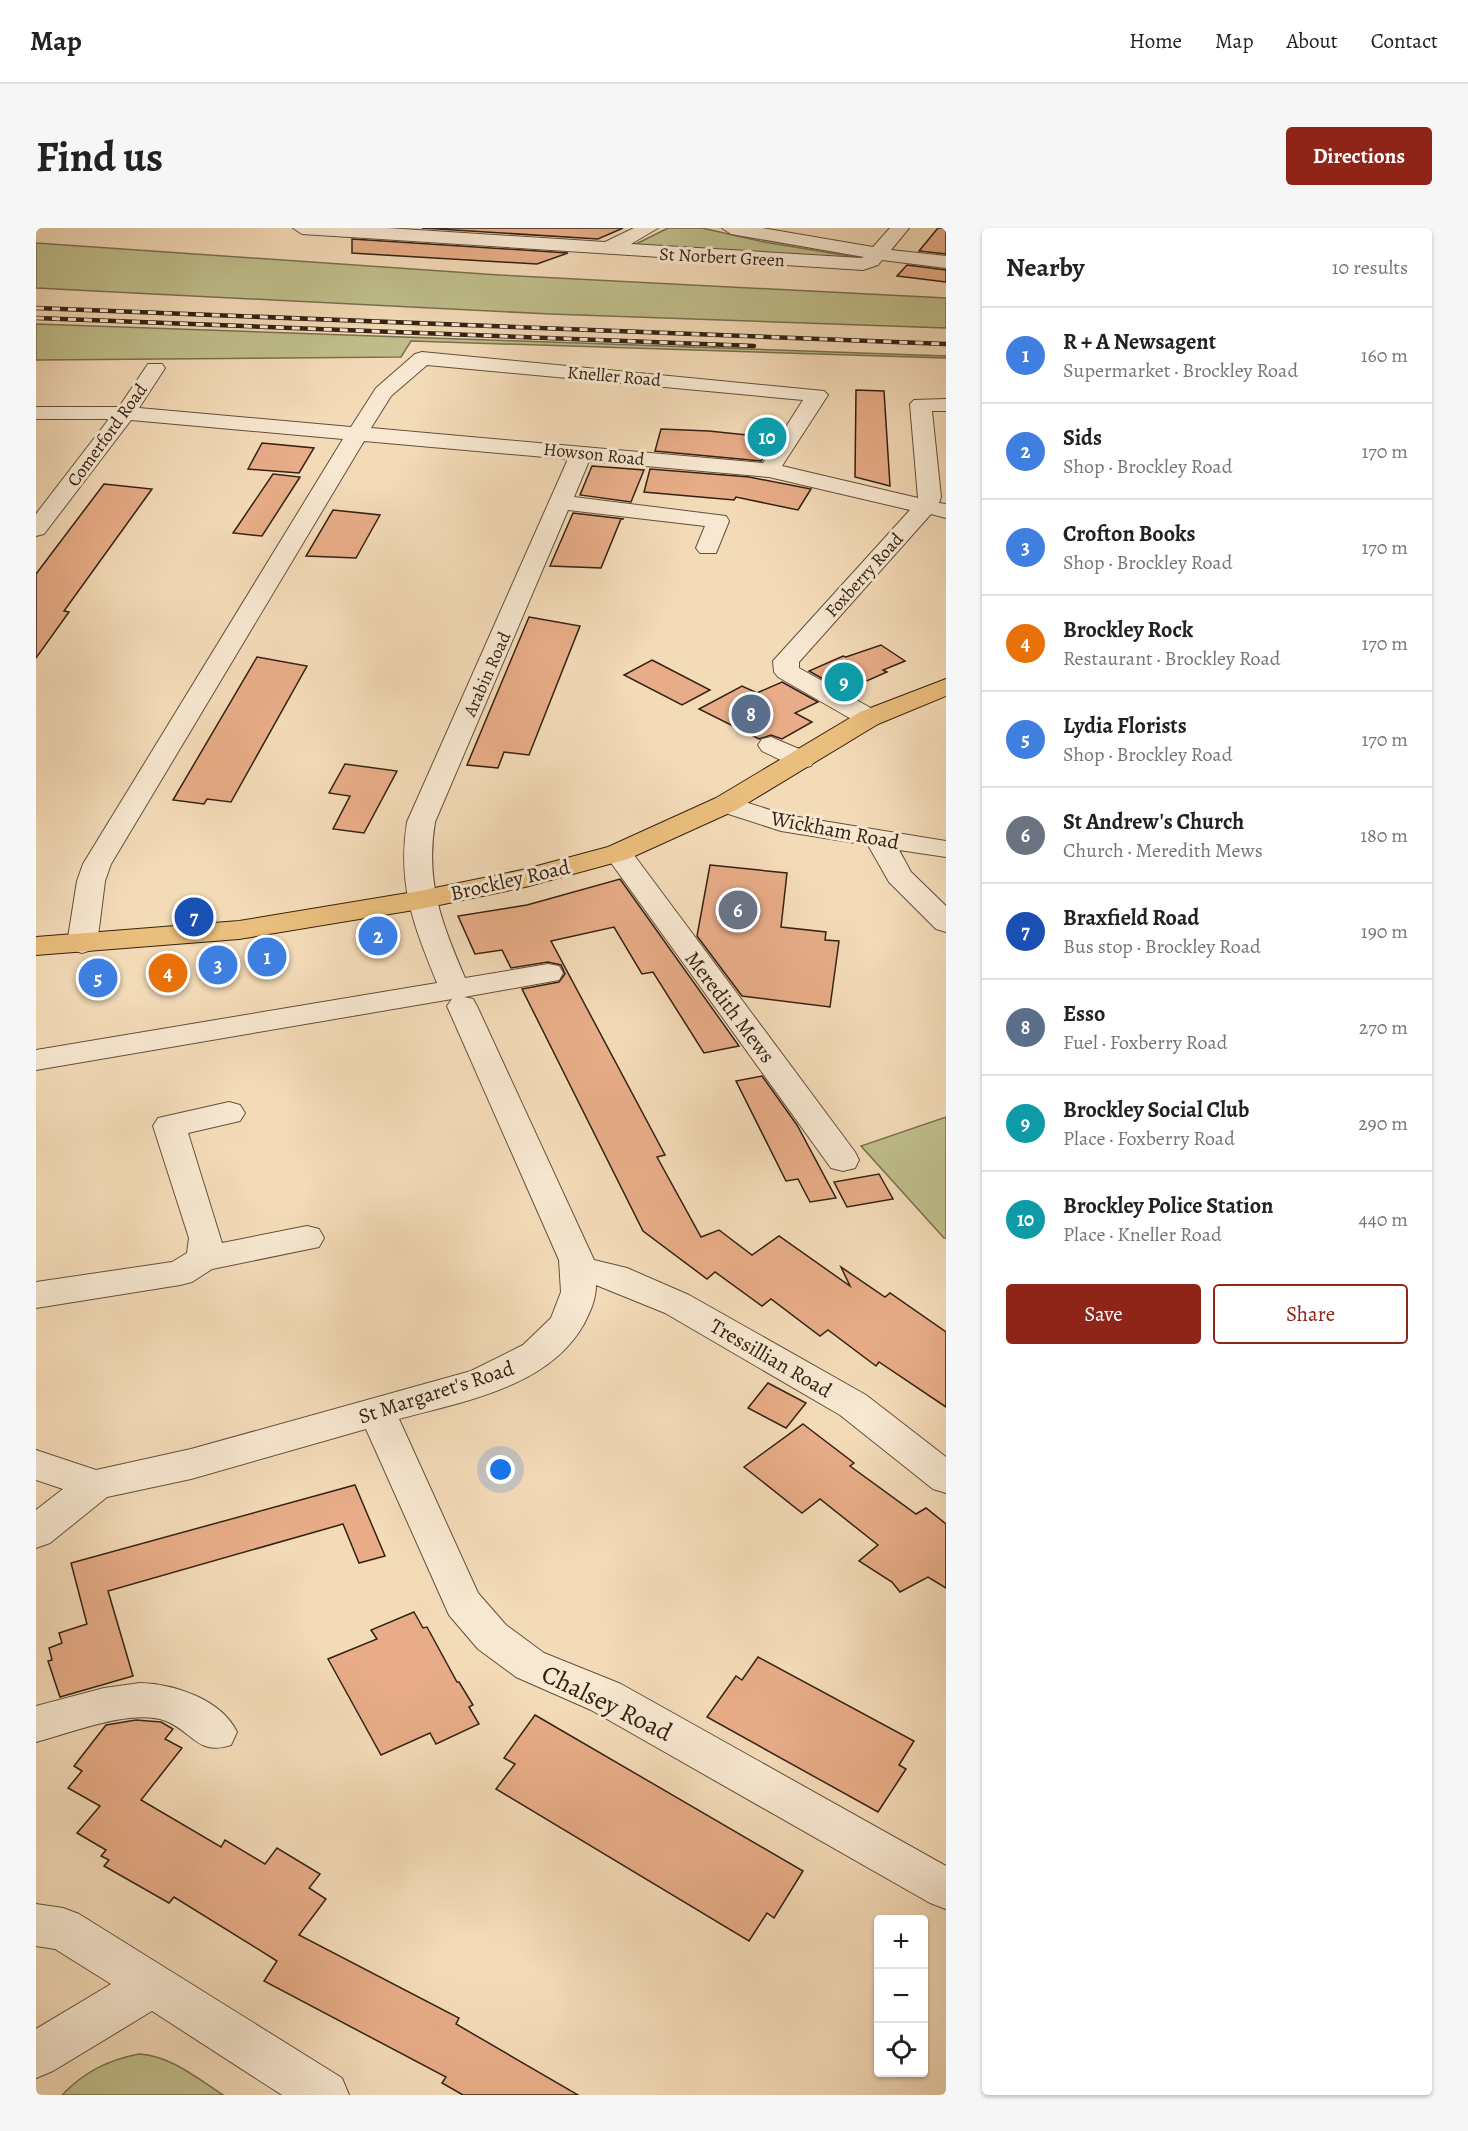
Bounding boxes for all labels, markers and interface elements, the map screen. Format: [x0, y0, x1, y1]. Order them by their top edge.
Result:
text: Map [30, 22, 82, 60]
text: Home [1129, 27, 1182, 55]
text: Map [1215, 27, 1253, 55]
text: About [1286, 27, 1338, 55]
text: Contact [1371, 27, 1438, 55]
button: Directions [1286, 127, 1432, 185]
text: Find us [36, 128, 163, 185]
street label: St Norbert Green [659, 242, 785, 272]
text: Nearby [1006, 250, 1085, 285]
text: 10 results [1332, 254, 1408, 281]
text: R + A Newsagent [1063, 327, 1216, 357]
text: 1 [1022, 342, 1029, 369]
text: 160 m [1361, 342, 1408, 369]
text: Supermarket · Brockley Road [1063, 357, 1298, 384]
street label: Kneller Road [566, 360, 662, 392]
street label: Comerford Road [61, 378, 153, 491]
pin: 10 [748, 414, 786, 460]
text: Sids [1063, 423, 1102, 453]
street label: Howson Road [542, 437, 646, 471]
text: 2 [1021, 438, 1030, 465]
text: 170 m [1362, 438, 1408, 465]
text: Shop · Brockley Road [1063, 453, 1232, 480]
text: Crofton Books [1063, 519, 1195, 549]
street label: Foxberry Road [820, 527, 909, 622]
text: 3 [1021, 534, 1030, 561]
text: 170 m [1362, 534, 1408, 561]
text: Shop · Brockley Road [1063, 549, 1232, 576]
text: Brockley Rock [1063, 615, 1193, 645]
street label: Arabin Road [457, 628, 516, 721]
text: 4 [1021, 630, 1030, 657]
text: 170 m [1362, 630, 1408, 657]
text: Restaurant · Brockley Road [1063, 645, 1281, 672]
pin: 9 [824, 660, 864, 704]
pin: 8 [732, 692, 770, 736]
text: Lydia Florists [1063, 711, 1187, 741]
text: 5 [1021, 726, 1030, 753]
text: 170 m [1362, 726, 1408, 753]
text: Shop · Brockley Road [1063, 741, 1232, 768]
street label: Wickham Road [767, 804, 902, 856]
text: St Andrew's Church [1063, 807, 1244, 837]
text: 6 [1021, 822, 1030, 849]
text: 180 m [1360, 822, 1408, 849]
text: Church · Meredith Mews [1063, 837, 1263, 864]
street label: Brockley Road [448, 853, 573, 907]
pin: 6 [718, 888, 758, 932]
pin: 7 [174, 894, 214, 940]
text: Braxfield Road [1063, 903, 1199, 933]
pin: 2 [358, 914, 398, 958]
text: 7 [1021, 918, 1030, 945]
text: 190 m [1361, 918, 1408, 945]
text: Bus stop · Brockley Road [1063, 933, 1261, 960]
pin: 1 [248, 934, 286, 980]
pin: 3 [198, 942, 237, 988]
street label: Meredith Mews [679, 945, 781, 1069]
pin: 4 [148, 950, 188, 996]
pin: 5 [78, 956, 118, 1000]
text: Esso [1063, 999, 1105, 1029]
text: 8 [1021, 1014, 1030, 1041]
text: 270 m [1359, 1014, 1408, 1041]
text: Fuel · Foxberry Road [1063, 1029, 1227, 1056]
text: Brockley Social Club [1063, 1095, 1249, 1125]
text: 9 [1021, 1110, 1030, 1137]
text: 290 m [1358, 1110, 1408, 1137]
text: Place · Foxberry Road [1063, 1125, 1235, 1152]
text: Brockley Police Station [1063, 1191, 1273, 1221]
text: 10 [1017, 1206, 1034, 1233]
text: 440 m [1359, 1206, 1408, 1233]
text: Place · Kneller Road [1063, 1221, 1222, 1248]
button: Save [1006, 1284, 1201, 1344]
button: Share [1213, 1284, 1408, 1344]
street label: Tressillian Road [705, 1312, 838, 1405]
street label: St Margaret's Road [355, 1353, 518, 1430]
your location [486, 1455, 515, 1484]
street label: Chalsey Road [536, 1656, 678, 1750]
map controls [874, 1915, 928, 2077]
button: + [874, 1915, 928, 1969]
button: − [874, 1969, 928, 2023]
button: locate [874, 2023, 928, 2077]

